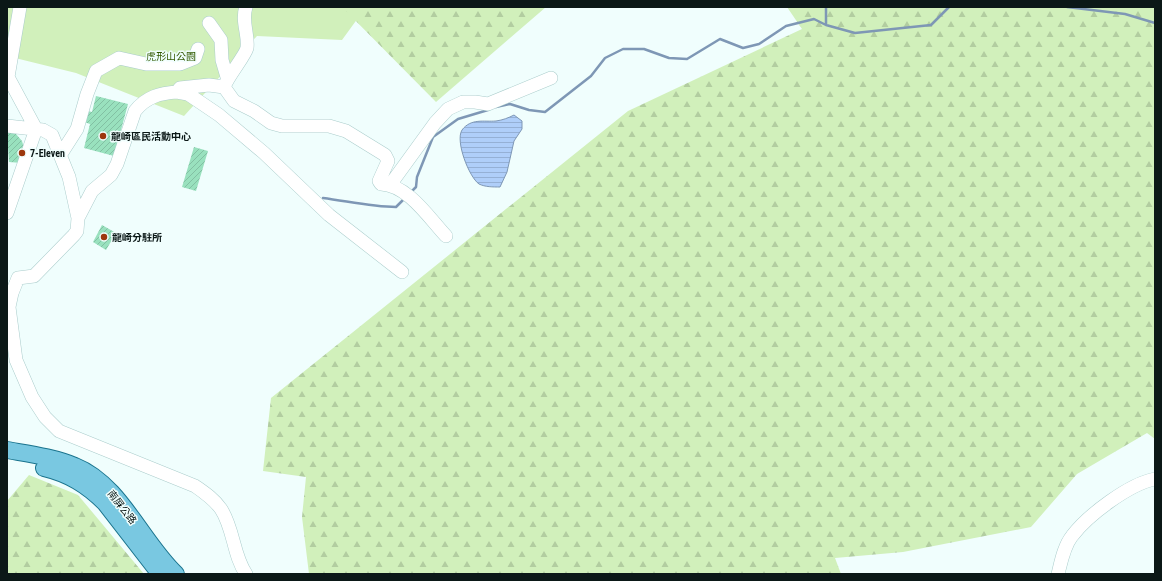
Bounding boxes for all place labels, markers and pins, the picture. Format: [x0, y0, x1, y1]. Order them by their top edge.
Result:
marker: 龍崎區民活動中心 [98, 131, 108, 141]
place label: 龍崎區民活動中心 [111, 131, 191, 142]
marker: 7-Eleven [17, 148, 27, 158]
place label: 7-Eleven [30, 148, 65, 159]
marker: 龍崎分駐所 [99, 232, 109, 242]
place label: 龍崎分駐所 [112, 232, 162, 243]

